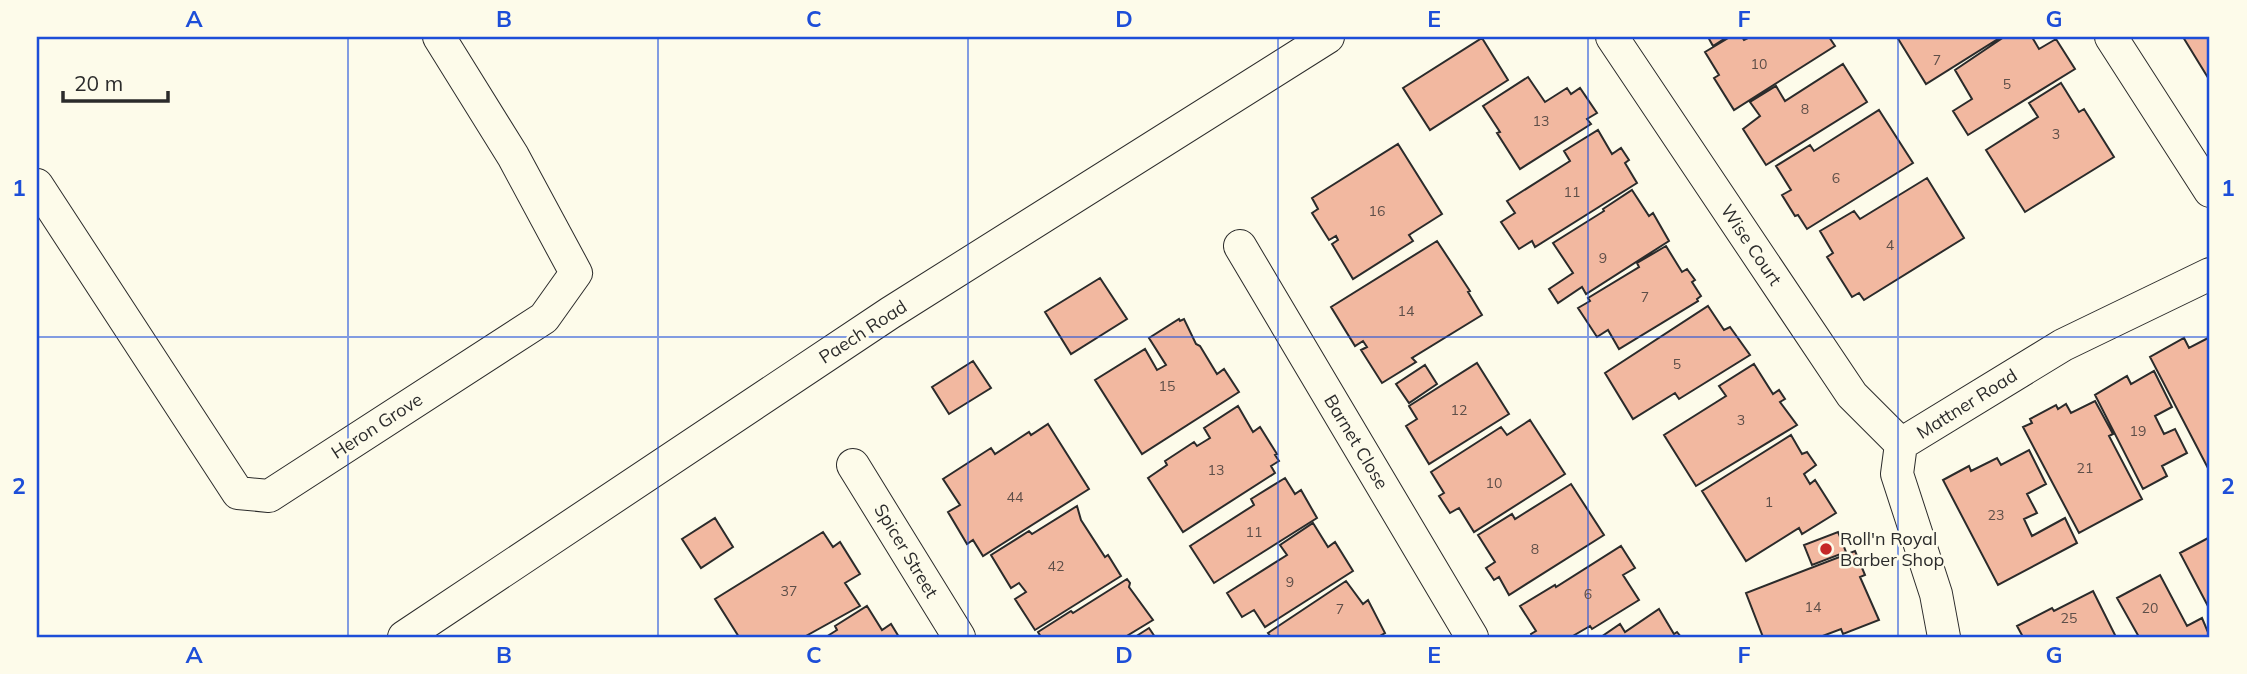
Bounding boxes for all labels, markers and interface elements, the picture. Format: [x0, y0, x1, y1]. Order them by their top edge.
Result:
text: A [185, 4, 203, 33]
text: B [496, 4, 512, 33]
text: C [806, 4, 822, 33]
text: D [1115, 4, 1133, 33]
text: E [1427, 4, 1441, 33]
text: F [1737, 4, 1751, 33]
text: G [2045, 4, 2063, 33]
house number: 7 [1933, 51, 1941, 69]
house number: 10 [1751, 55, 1767, 73]
scale bar [63, 60, 168, 104]
text: 20 m [74, 70, 123, 96]
house number: 5 [2003, 75, 2011, 93]
house number: 8 [1801, 100, 1809, 118]
house number: 13 [1533, 112, 1549, 130]
house number: 3 [2052, 125, 2060, 143]
house number: 6 [1832, 169, 1840, 187]
text: 1 [12, 173, 26, 202]
text: 1 [2221, 173, 2235, 202]
house number: 11 [1564, 183, 1580, 201]
street label: Wise Court [1716, 200, 1787, 290]
house number: 16 [1369, 202, 1385, 220]
house number: 4 [1886, 236, 1895, 254]
house number: 9 [1599, 249, 1607, 267]
house number: 7 [1641, 288, 1649, 306]
street label: Paech Road [814, 295, 911, 369]
house number: 14 [1398, 302, 1415, 320]
house number: 5 [1673, 355, 1681, 373]
street label: Mattner Road [1912, 364, 2021, 444]
house number: 15 [1159, 377, 1175, 395]
street label: Heron Grove [327, 387, 427, 464]
street label: Barnet Close [1319, 390, 1394, 493]
house number: 12 [1451, 401, 1467, 419]
house number: 3 [1737, 411, 1745, 429]
house number: 19 [2130, 422, 2146, 440]
house number: 21 [2077, 459, 2093, 477]
house number: 13 [1208, 461, 1224, 479]
text: 2 [12, 471, 26, 500]
text: 2 [2221, 471, 2235, 500]
house number: 10 [1486, 474, 1502, 492]
house number: 44 [1007, 488, 1024, 506]
house number: 1 [1765, 493, 1773, 511]
street label: Spicer Street [869, 499, 944, 602]
house number: 23 [1988, 506, 2004, 524]
house number: 11 [1246, 523, 1262, 541]
place label: Roll'n Royal Barber Shop [1840, 527, 1944, 571]
house number: 8 [1531, 540, 1539, 558]
marker: Roll'n Royal Barber Shop [1818, 541, 1834, 557]
house number: 42 [1048, 557, 1064, 575]
house number: 9 [1286, 573, 1294, 591]
house number: 37 [781, 582, 797, 600]
house number: 6 [1584, 585, 1592, 603]
house number: 14 [1805, 598, 1822, 616]
house number: 20 [2142, 599, 2158, 617]
house number: 7 [1336, 600, 1344, 618]
house number: 25 [2061, 609, 2077, 627]
text: A [185, 640, 203, 669]
text: B [496, 640, 512, 669]
text: C [806, 640, 822, 669]
text: D [1115, 640, 1133, 669]
text: E [1427, 640, 1441, 669]
text: F [1737, 640, 1751, 669]
text: G [2045, 640, 2063, 669]

